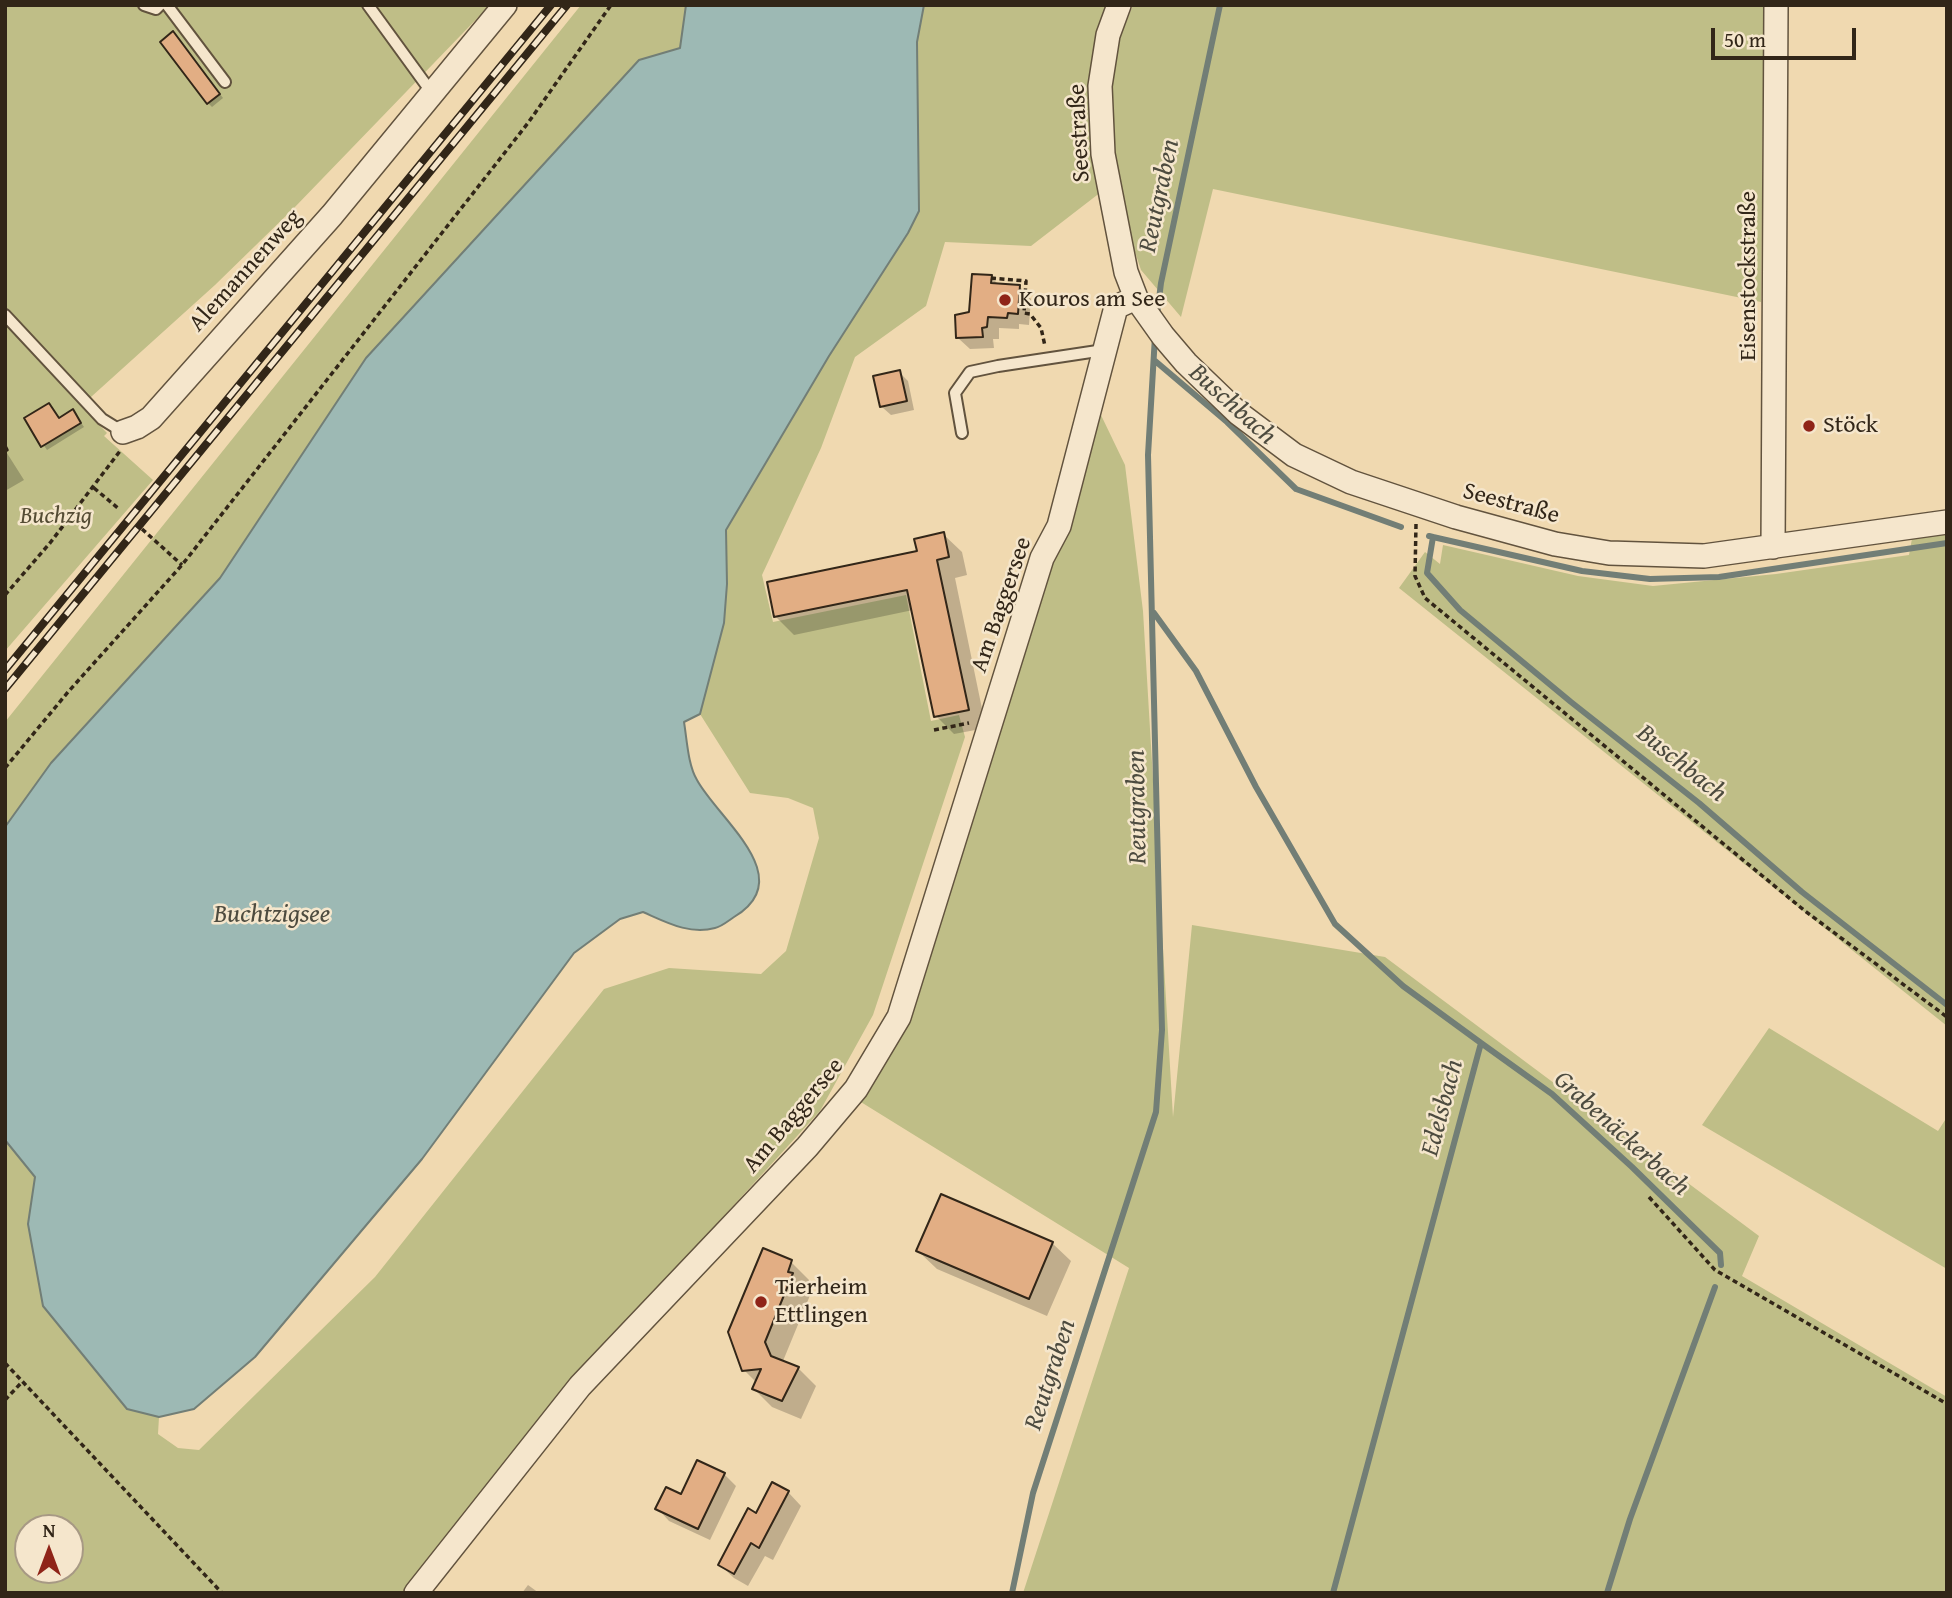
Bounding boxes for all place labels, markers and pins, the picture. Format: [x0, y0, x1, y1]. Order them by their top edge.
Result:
place label: Kouros am See [1019, 286, 1165, 314]
marker: Kouros am See [997, 292, 1013, 308]
place label: Stöck [1823, 412, 1878, 440]
marker: Stöck [1801, 418, 1817, 434]
place label: Tierheim Ettlingen [775, 1274, 868, 1330]
marker: Tierheim Ettlingen [753, 1294, 769, 1310]

